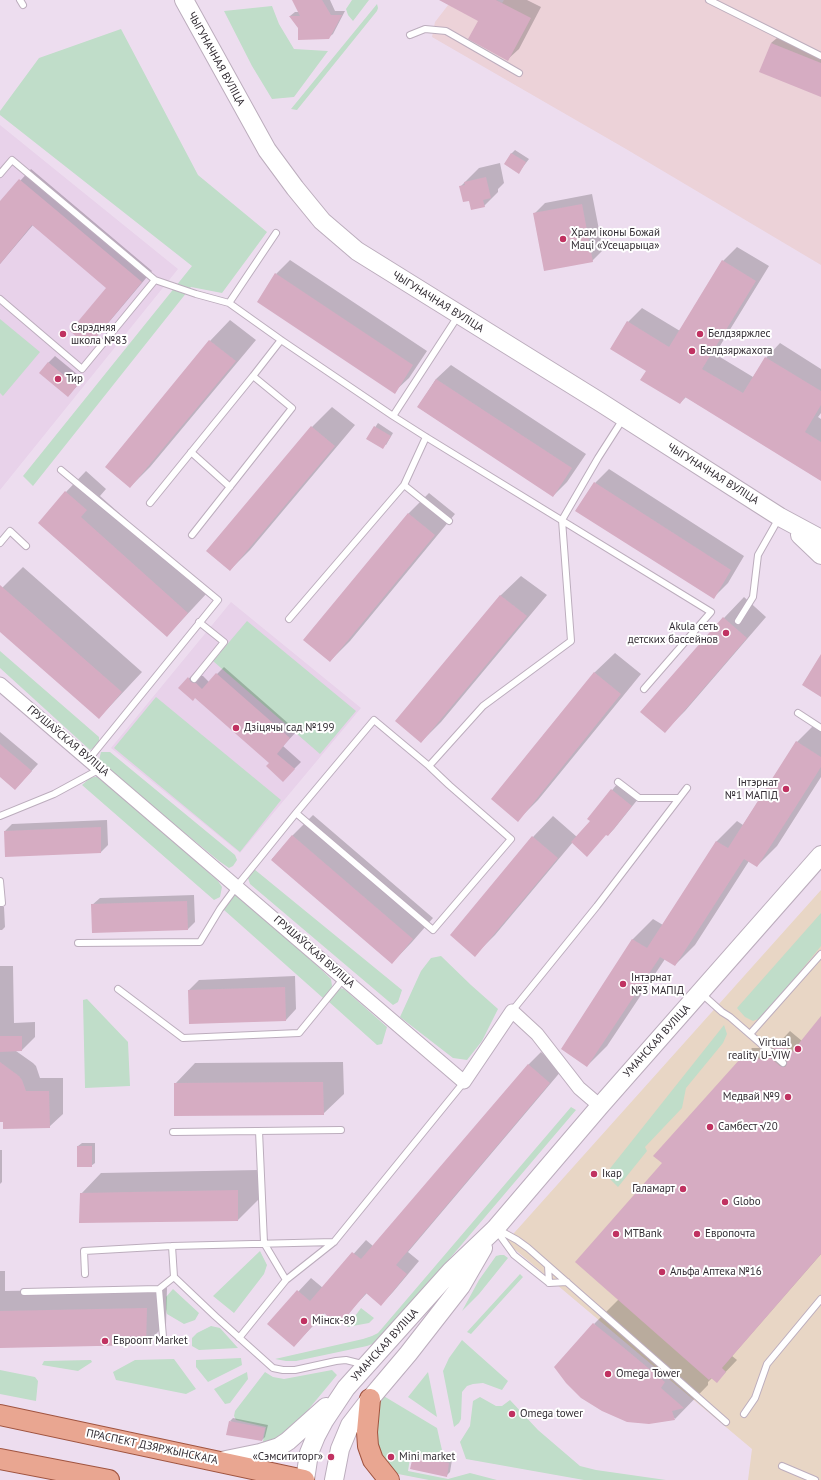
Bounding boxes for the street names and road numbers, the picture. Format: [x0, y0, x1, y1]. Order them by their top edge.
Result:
street label: ЧЫГУНАЧНАЯ ВУЛІЦА [185, 10, 247, 108]
street label: ЧЫГУНАЧНАЯ ВУЛІЦА [390, 268, 486, 336]
street label: ЧЫГУНАЧНАЯ ВУЛІЦА [665, 440, 761, 508]
street label: ГРУШАЎСКАЯ ВУЛІЦА [24, 703, 112, 779]
street label: ГРУШАЎСКАЯ ВУЛІЦА [271, 913, 357, 991]
street label: УМАНСКАЯ ВУЛІЦА [621, 1002, 693, 1080]
street label: УМАНСКАЯ ВУЛІЦА [349, 1306, 421, 1384]
street label: ПРАСПЕКТ ДЗЯРЖЫНСКАГА [85, 1427, 219, 1467]

